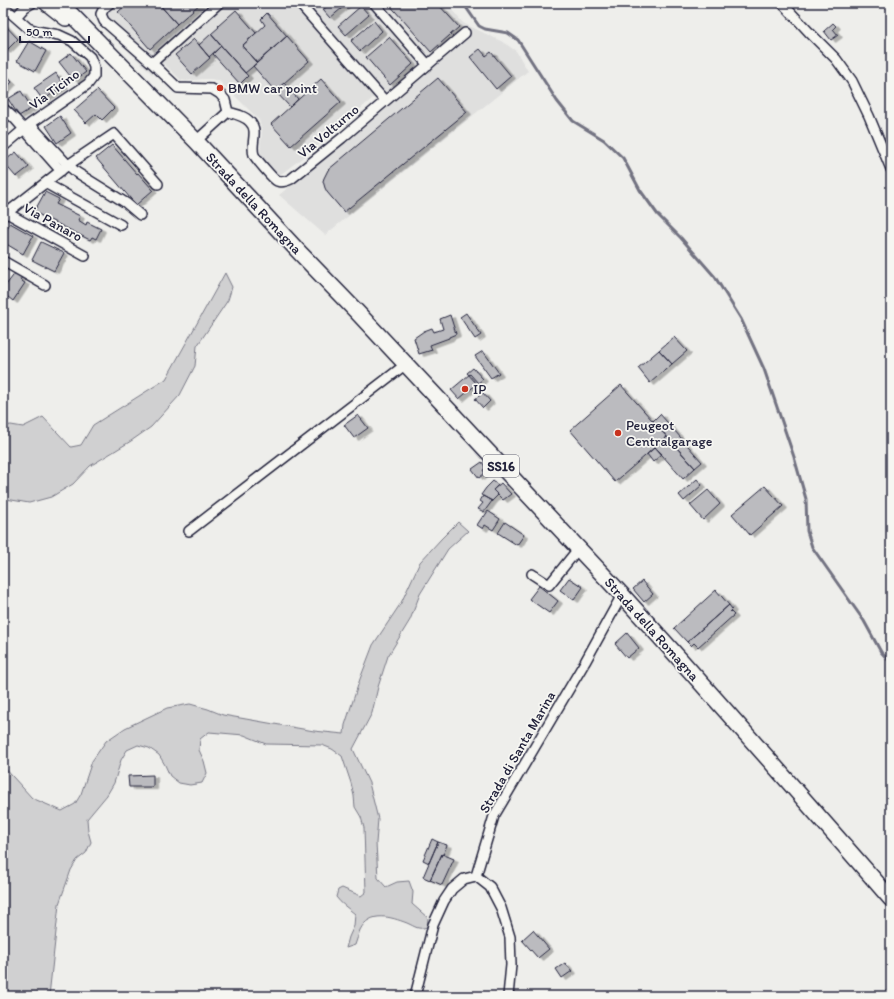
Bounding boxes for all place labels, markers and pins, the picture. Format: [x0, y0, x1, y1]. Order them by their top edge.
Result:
place label: BMW car point [228, 80, 317, 97]
marker: BMW car point [215, 83, 225, 93]
place label: IP [473, 381, 486, 398]
marker: IP [460, 384, 470, 394]
place label: Peugeot Centralgarage [626, 417, 713, 450]
marker: Peugeot Centralgarage [613, 428, 623, 438]

